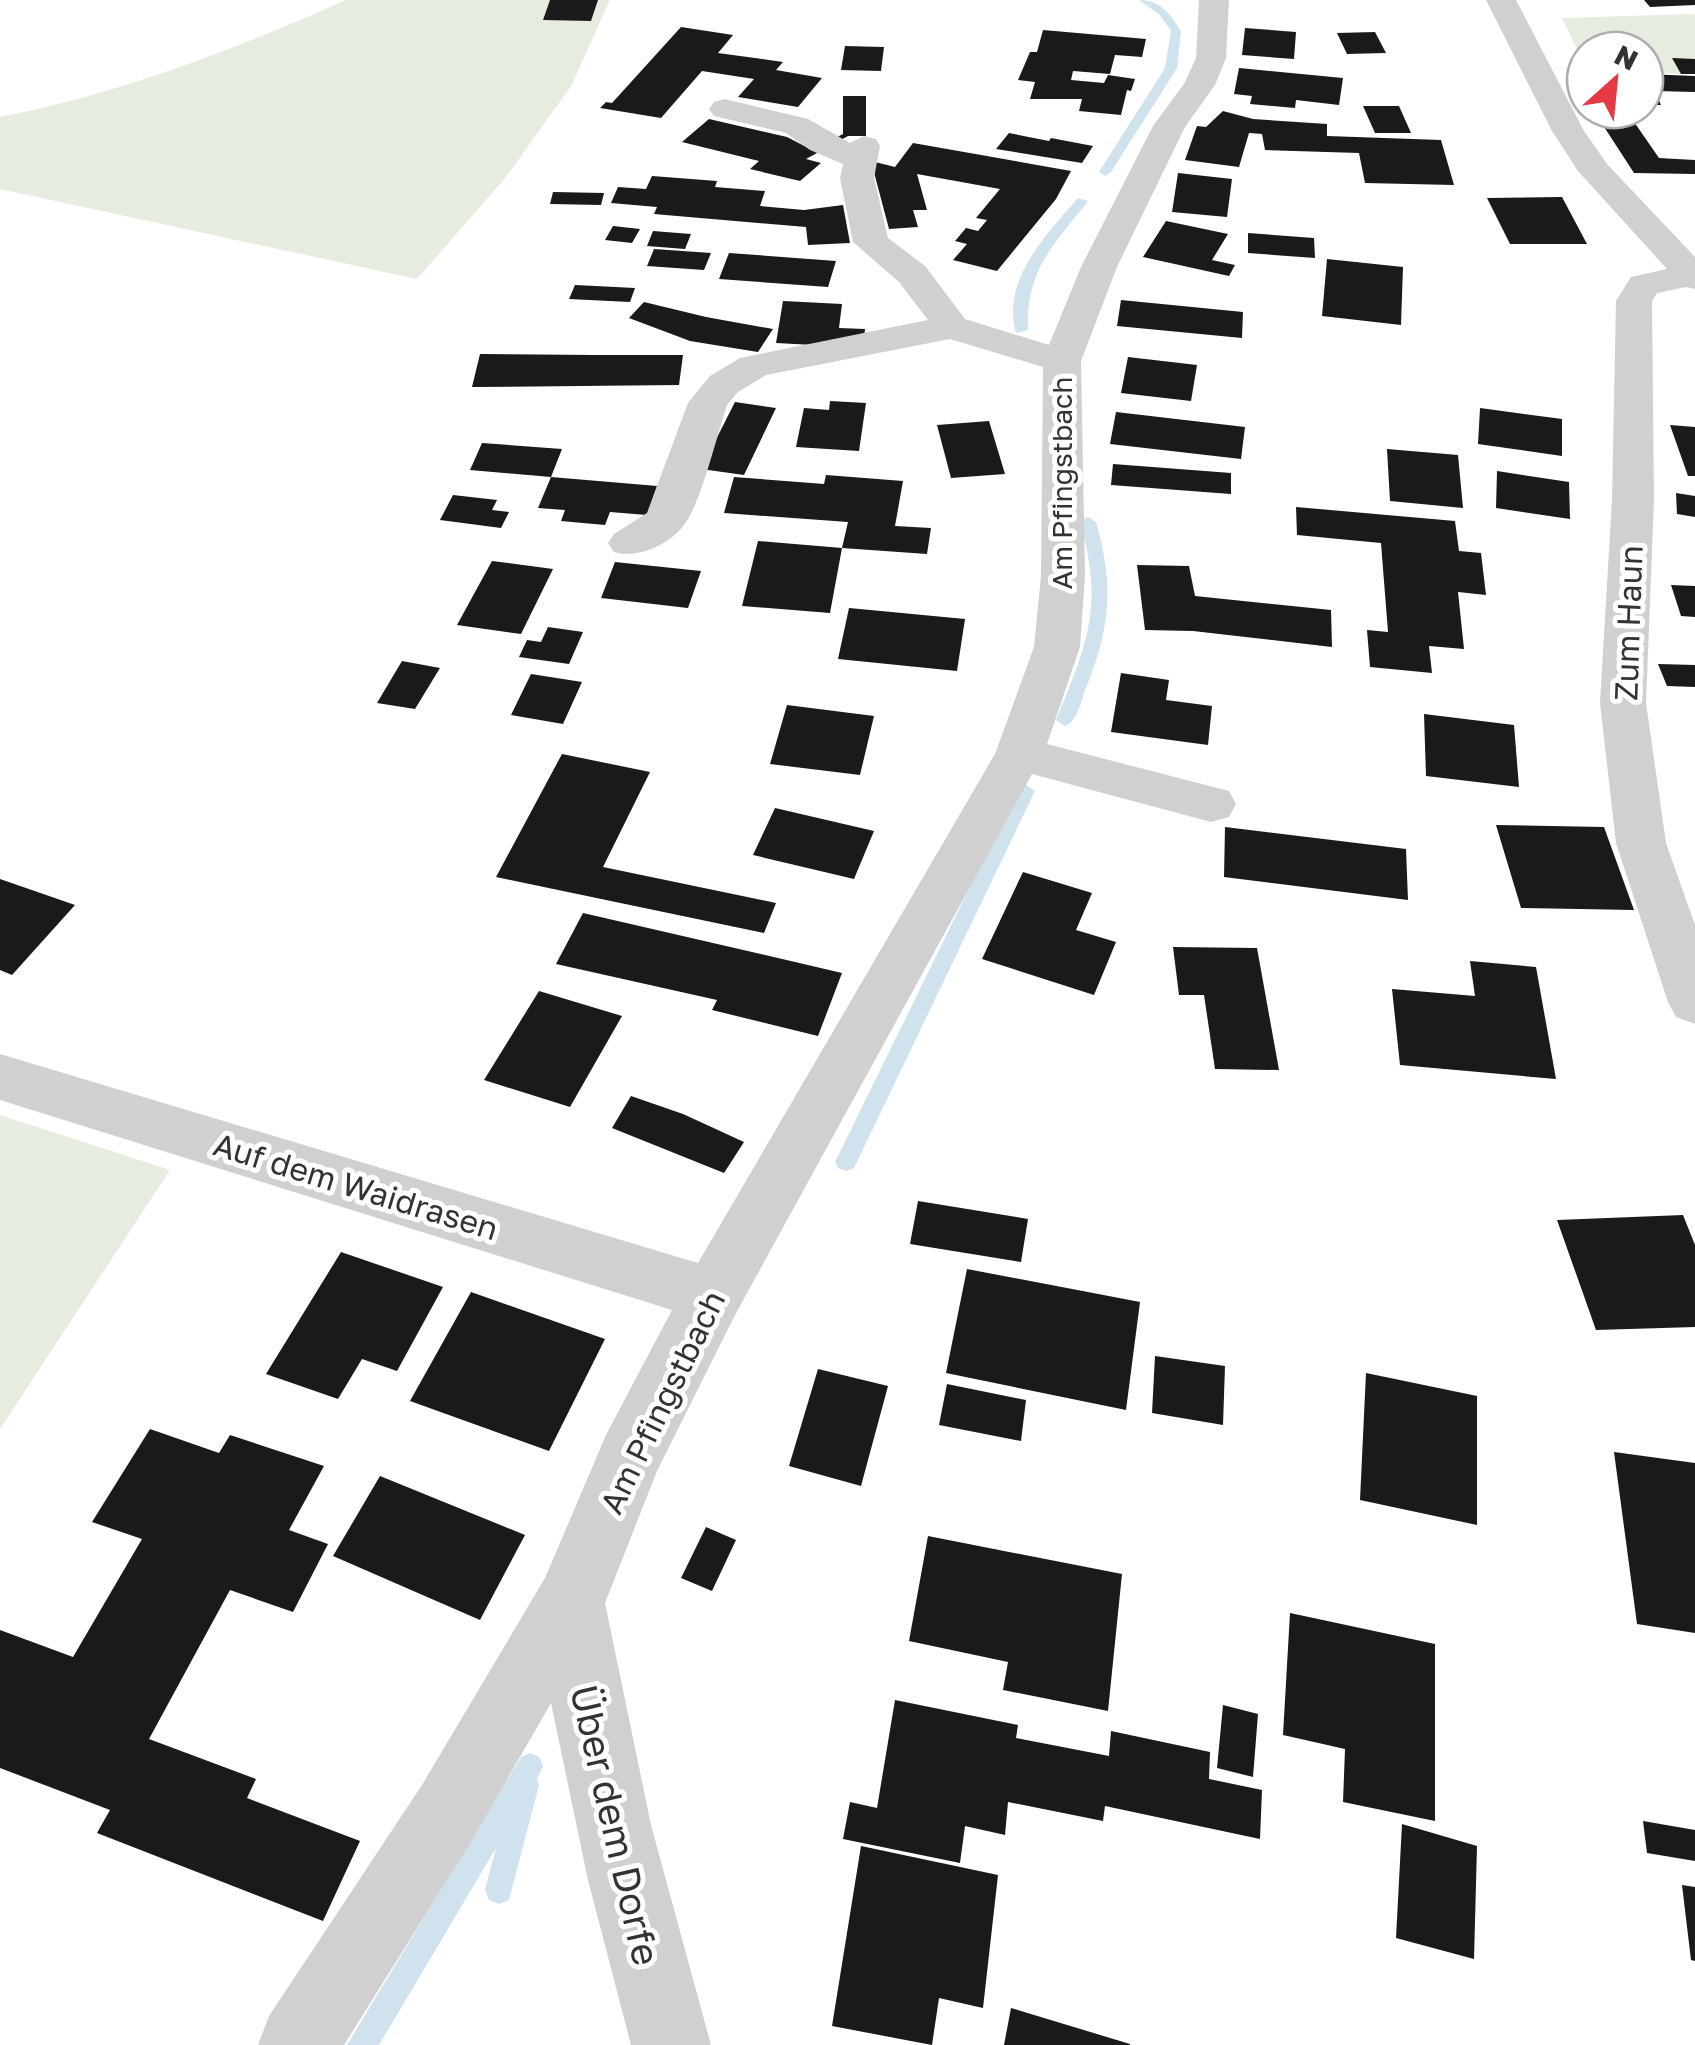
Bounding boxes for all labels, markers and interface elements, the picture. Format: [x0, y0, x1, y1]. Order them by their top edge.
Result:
north arrow [1565, 30, 1665, 130]
text: N [1610, 38, 1644, 77]
street label: Am Pfingstbach [1045, 377, 1078, 589]
street label: Zum Haun [1606, 545, 1650, 701]
street label: Auf dem Waidrasen [209, 1125, 503, 1247]
street label: Am Pfingstbach [592, 1284, 732, 1520]
street label: Über dem Dorfe [562, 1680, 670, 1970]

